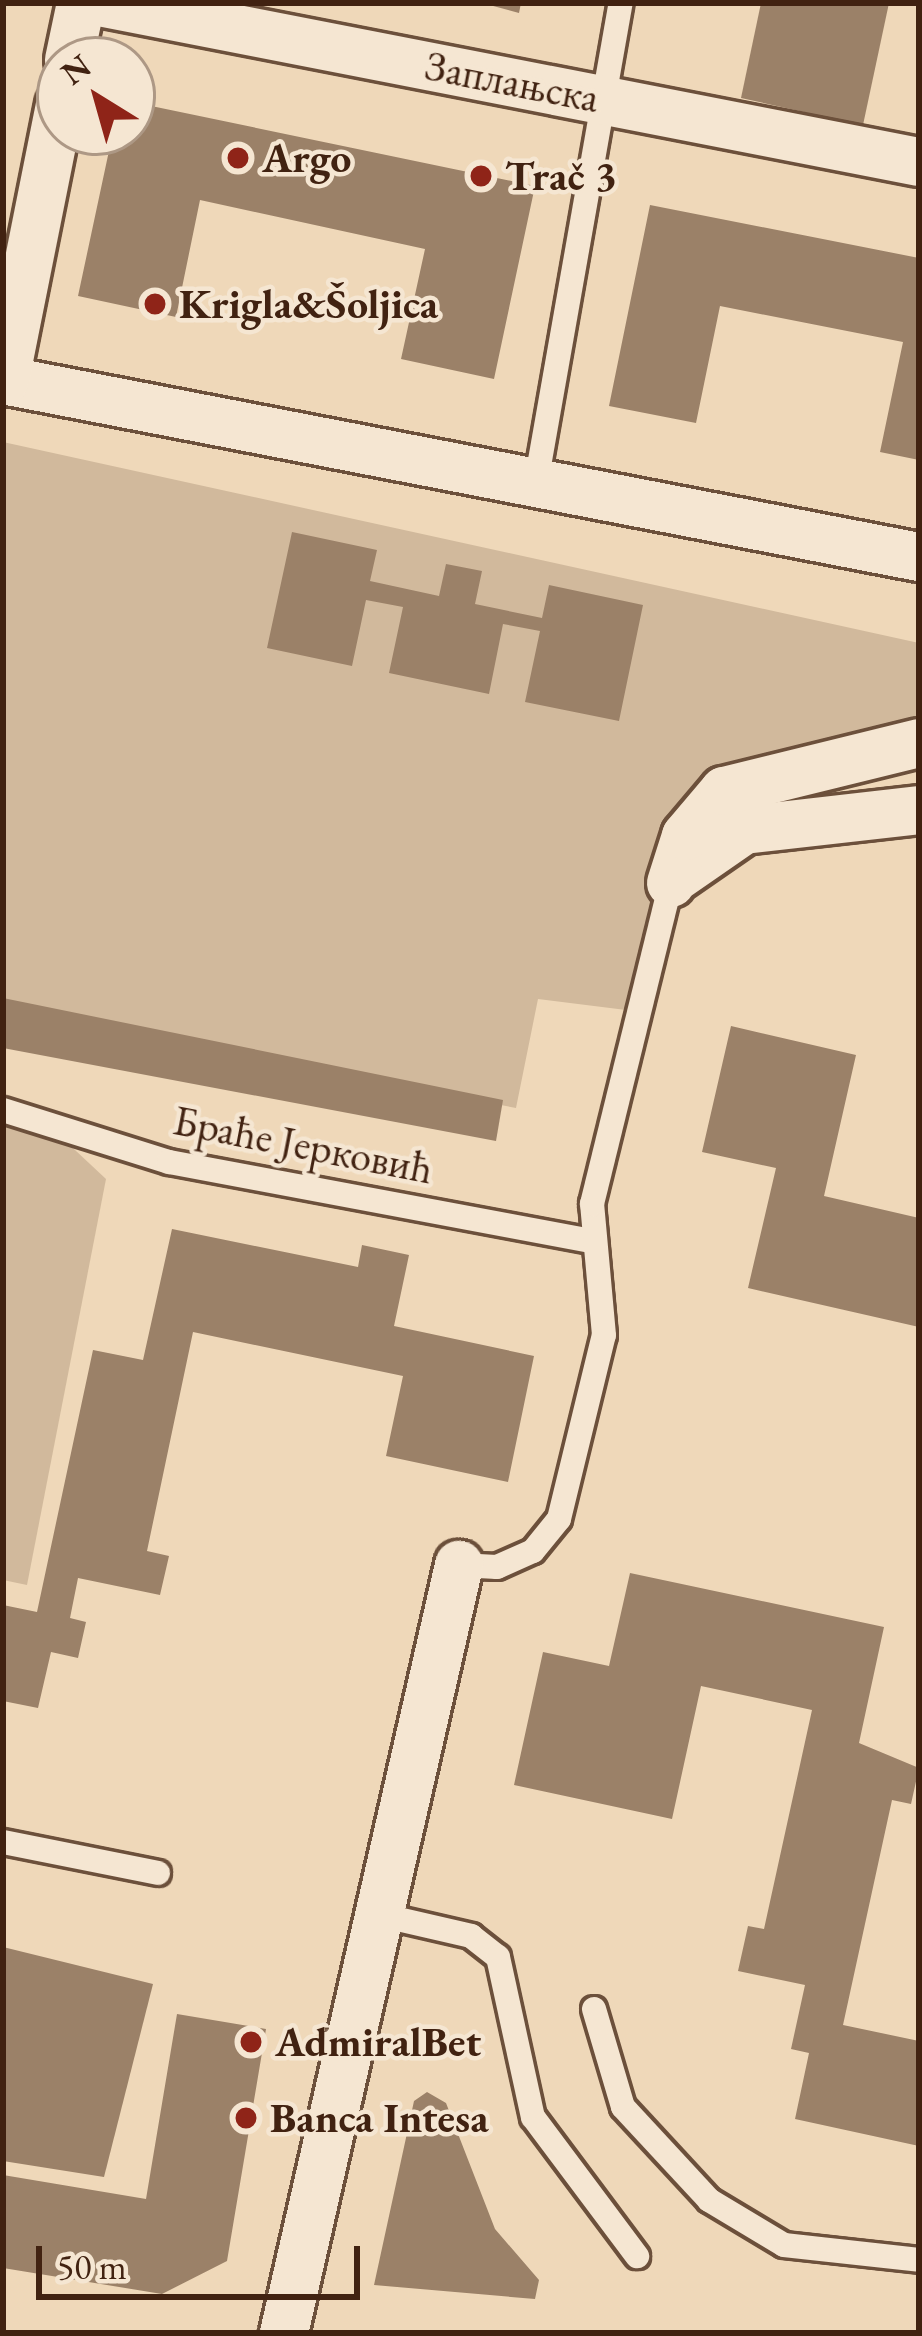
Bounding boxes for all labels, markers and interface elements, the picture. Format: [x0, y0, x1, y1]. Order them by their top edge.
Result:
north arrow [36, 36, 156, 156]
street label: Заплањска [421, 40, 603, 124]
text: N [52, 44, 99, 94]
place label: Argo [262, 133, 351, 183]
marker: Argo [225, 145, 251, 171]
place label: Trač 3 [505, 151, 617, 201]
marker: Trač 3 [468, 163, 494, 189]
place label: Krigla&Šoljica [179, 279, 438, 329]
marker: Krigla&Šoljica [142, 291, 168, 317]
street label: Браће Јерковић [169, 1095, 437, 1195]
place label: AdmiralBet [275, 2017, 481, 2067]
marker: AdmiralBet [238, 2029, 264, 2055]
place label: Banca Intesa [270, 2093, 489, 2143]
marker: Banca Intesa [233, 2105, 259, 2131]
scale bar [42, 2222, 366, 2296]
text: 50 m [57, 2243, 127, 2290]

